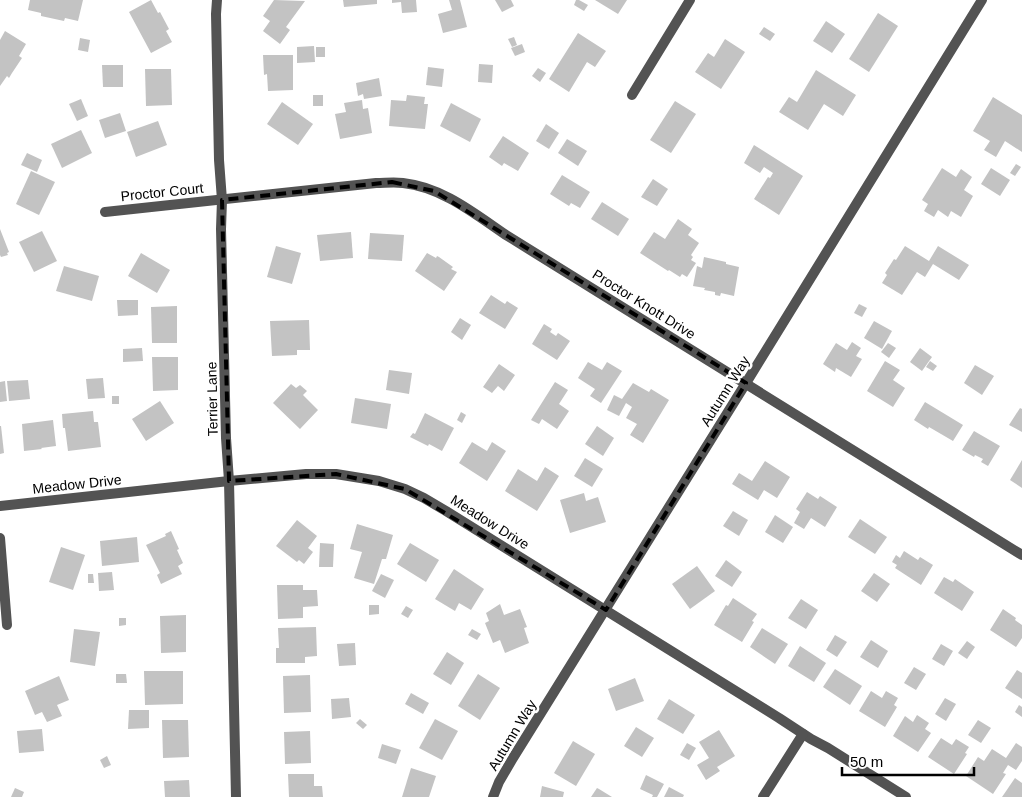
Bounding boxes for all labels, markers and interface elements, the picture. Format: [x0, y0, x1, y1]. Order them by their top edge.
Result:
street label: Proctor Court [120, 180, 204, 204]
street label: Proctor Knott Drive [590, 266, 699, 342]
street label: Autumn Way [697, 353, 753, 429]
street label: Terrier Lane [203, 361, 221, 436]
street label: Meadow Drive [32, 471, 123, 497]
street label: Meadow Drive [448, 492, 532, 553]
street label: Autumn Way [485, 697, 539, 773]
scale bar [842, 744, 974, 776]
text: 50 m [850, 753, 883, 770]

